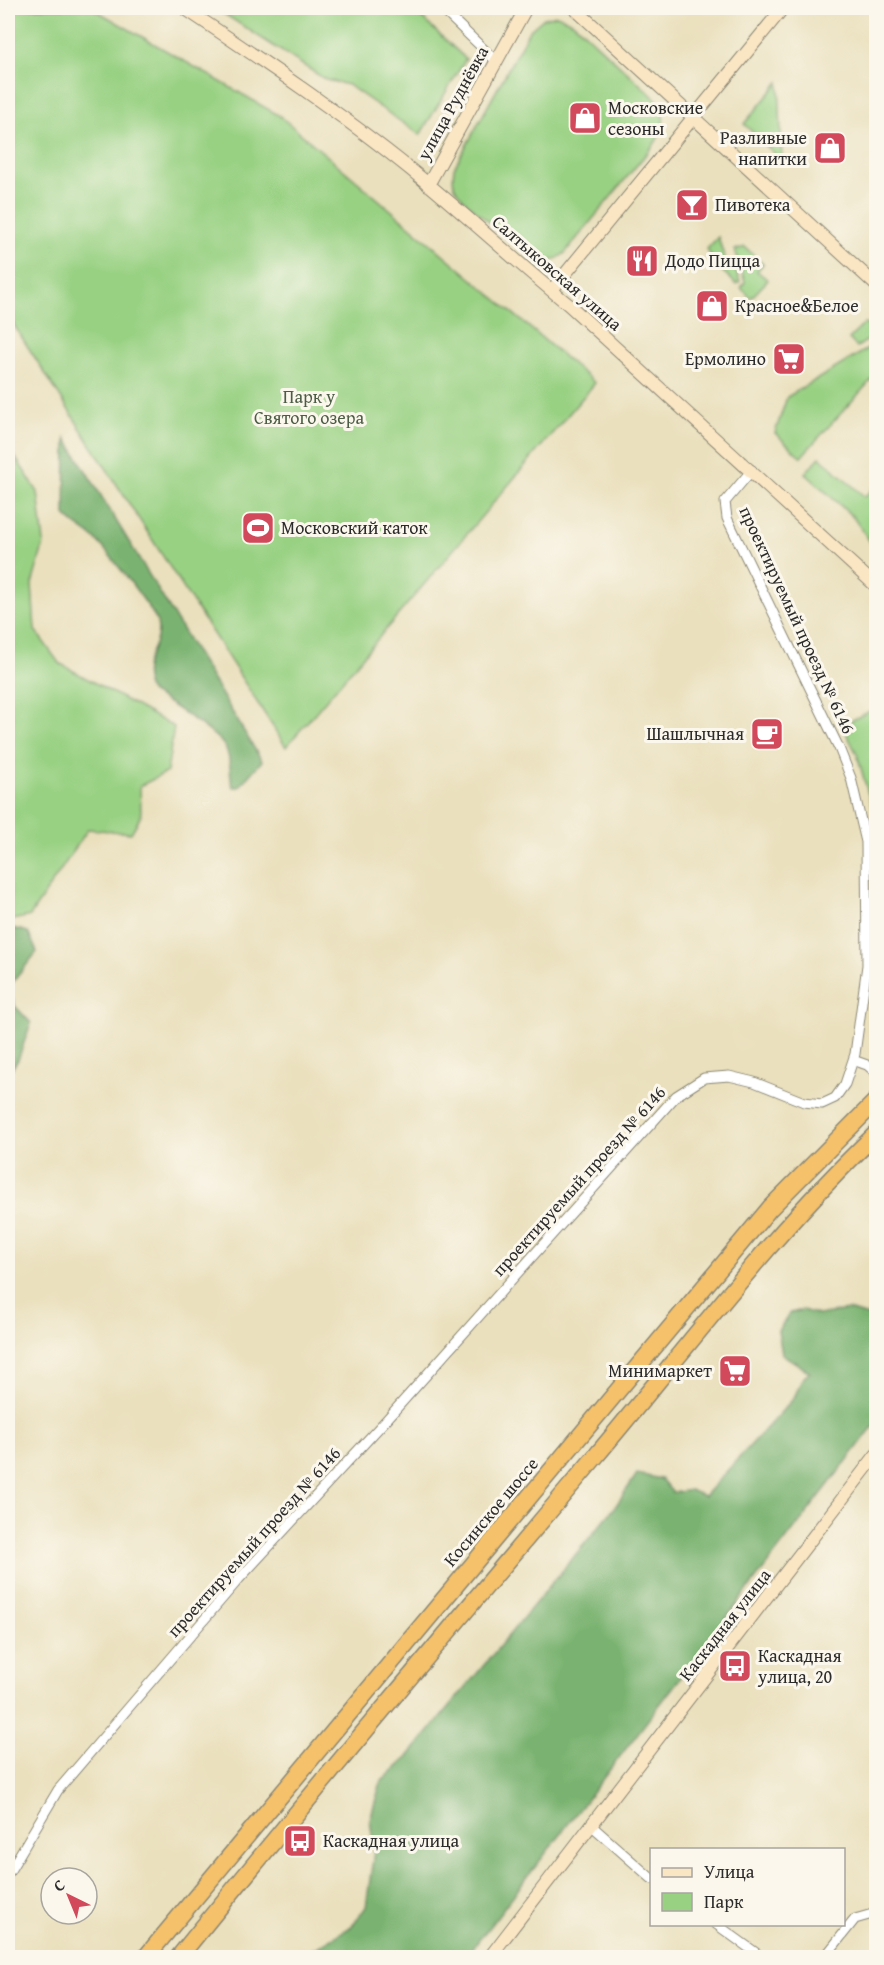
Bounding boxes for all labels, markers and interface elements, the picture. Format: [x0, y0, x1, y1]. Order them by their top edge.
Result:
street label: улица Руднёвка [410, 40, 495, 166]
place label: Московские сезоны [608, 94, 703, 142]
shop icon: Московские сезоны [567, 100, 603, 136]
place label: Разливные напитки [720, 124, 807, 172]
shop icon: Разливные напитки [812, 130, 848, 166]
bar icon: Пивотека [674, 187, 710, 223]
place label: Пивотека [715, 191, 791, 218]
street label: Салтыковская улица [486, 208, 629, 337]
restaurant icon: Додо Пицца [624, 243, 660, 279]
place label: Додо Пицца [664, 247, 760, 274]
shop icon: Красное&Белое [694, 288, 730, 324]
place label: Красное&Белое [735, 292, 859, 319]
supermarket icon: Ермолино [771, 341, 807, 377]
place label: Ермолино [685, 345, 766, 372]
park label: Парк у Святого озера [254, 383, 364, 431]
street label: проектируемый проезд № 6146 [733, 501, 862, 738]
sports icon: Московский каток [240, 510, 276, 546]
place label: Московский каток [281, 514, 428, 541]
cafe icon: Шашлычная [749, 716, 785, 752]
place label: Шашлычная [646, 720, 744, 747]
street label: проектируемый проезд № 6146 [485, 1079, 672, 1282]
supermarket icon: Минимаркет [717, 1353, 753, 1389]
place label: Минимаркет [608, 1357, 712, 1384]
street label: проектируемый проезд № 6146 [160, 1440, 347, 1643]
street label: Косинское шоссе [437, 1451, 545, 1572]
street label: Каскадная улица [672, 1562, 777, 1687]
place label: Каскадная улица, 20 [757, 1642, 842, 1690]
bus stop icon: Каскадная улица, 20 [717, 1648, 753, 1684]
bus stop icon: Каскадная улица [282, 1823, 318, 1859]
place label: Каскадная улица [323, 1827, 459, 1854]
legend [650, 1848, 845, 1926]
text: Улица [704, 1858, 755, 1885]
north arrow [39, 1866, 99, 1926]
text: С [47, 1873, 70, 1897]
text: Парк [704, 1888, 744, 1915]

